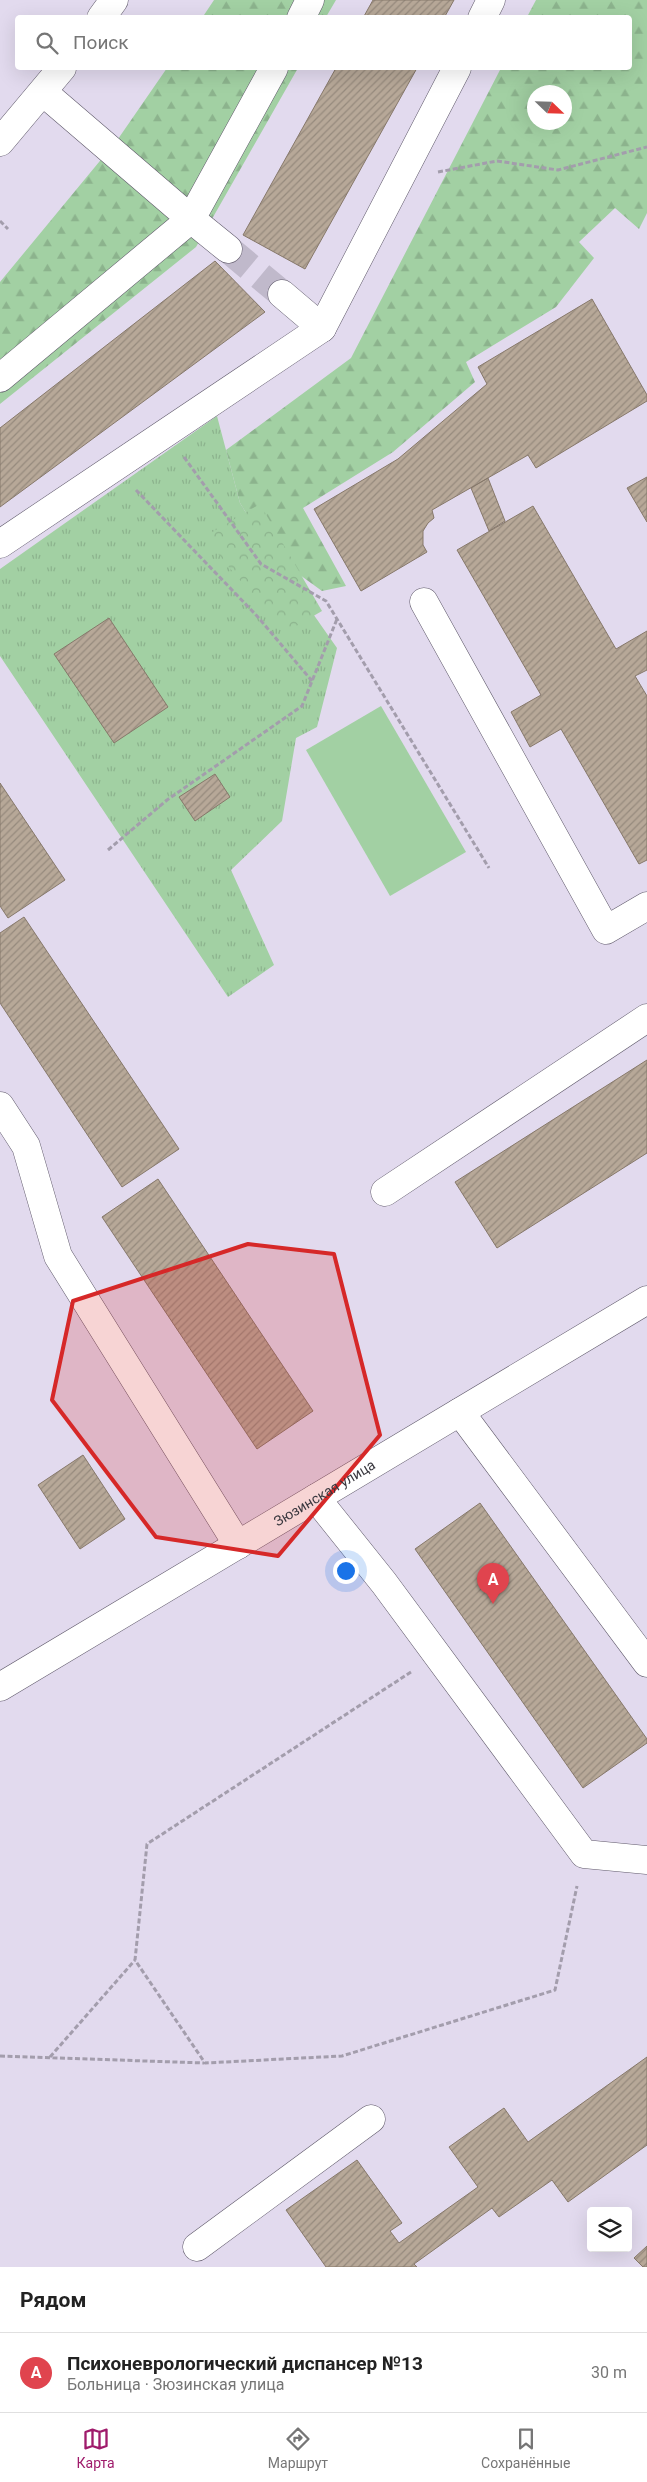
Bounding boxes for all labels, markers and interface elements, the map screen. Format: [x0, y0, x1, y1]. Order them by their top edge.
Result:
search box [15, 15, 632, 70]
icon: search [33, 29, 61, 57]
text: Поиск [73, 31, 129, 54]
north arrow [527, 85, 572, 130]
street label: Зюзинская улица [271, 1457, 378, 1529]
your location [333, 1558, 359, 1584]
pin: A [477, 1563, 509, 1604]
map controls [587, 2207, 632, 2252]
button: layers [587, 2207, 632, 2252]
text: Рядом [20, 2288, 86, 2312]
text: Психоневрологический диспансер №13 [67, 2352, 423, 2375]
text: A [31, 2363, 41, 2382]
text: 30 m [591, 2363, 627, 2382]
text: Больница · Зюзинская улица [67, 2375, 284, 2394]
tab: Карта [77, 2425, 115, 2471]
tab: Маршрут [268, 2425, 328, 2471]
tab: Сохранённые [481, 2425, 570, 2471]

